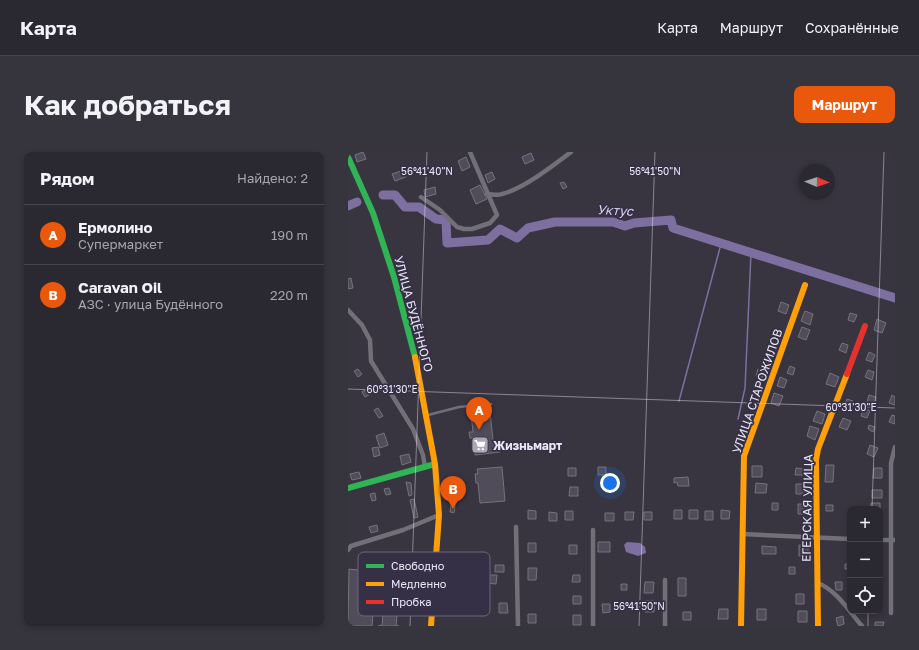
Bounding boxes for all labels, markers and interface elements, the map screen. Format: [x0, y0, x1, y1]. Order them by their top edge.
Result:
text: Карта [20, 16, 77, 39]
text: Карта [657, 19, 698, 36]
text: Маршрут [720, 19, 783, 36]
text: Сохранённые [805, 19, 899, 36]
button: Маршрут [794, 86, 895, 123]
text: Как добраться [24, 88, 231, 121]
north arrow [799, 164, 835, 200]
text: 56°41'40"N [401, 165, 453, 177]
text: 56°41'50"N [629, 165, 681, 177]
text: Рядом [40, 168, 94, 189]
text: Найдено: 2 [237, 170, 308, 186]
water label: Уктус [596, 201, 635, 219]
text: Ермолино [78, 218, 152, 236]
text: A [48, 227, 58, 243]
text: 190 m [271, 227, 308, 243]
text: Супермаркет [78, 236, 163, 252]
street label: УЛИЦА БУДЁННОГО [391, 254, 437, 374]
text: Caravan Oil [78, 278, 162, 296]
text: B [48, 287, 58, 303]
text: 220 m [270, 287, 308, 303]
text: АЗС · улица Будённого [78, 296, 223, 312]
street label: УЛИЦА СТАРОЖИЛОВ [729, 327, 785, 455]
text: 60°31'30"E [366, 383, 418, 395]
pin: A [466, 397, 492, 430]
text: 60°31'30"E [825, 401, 877, 413]
supermarket icon: Жизньмарт [470, 435, 490, 455]
place label: Жизньмарт [493, 438, 562, 453]
street label: ЕГЕРСКАЯ УЛИЦА [799, 454, 815, 562]
your location [600, 473, 620, 493]
pin: B [440, 476, 466, 509]
map controls [847, 506, 883, 614]
button: + [847, 506, 883, 542]
button: − [847, 542, 883, 578]
legend [358, 552, 490, 616]
text: Свободно [391, 559, 445, 572]
text: Медленно [391, 577, 447, 590]
button: locate [847, 578, 883, 614]
text: Пробка [391, 595, 432, 608]
text: 56°41'50"N [613, 600, 665, 612]

